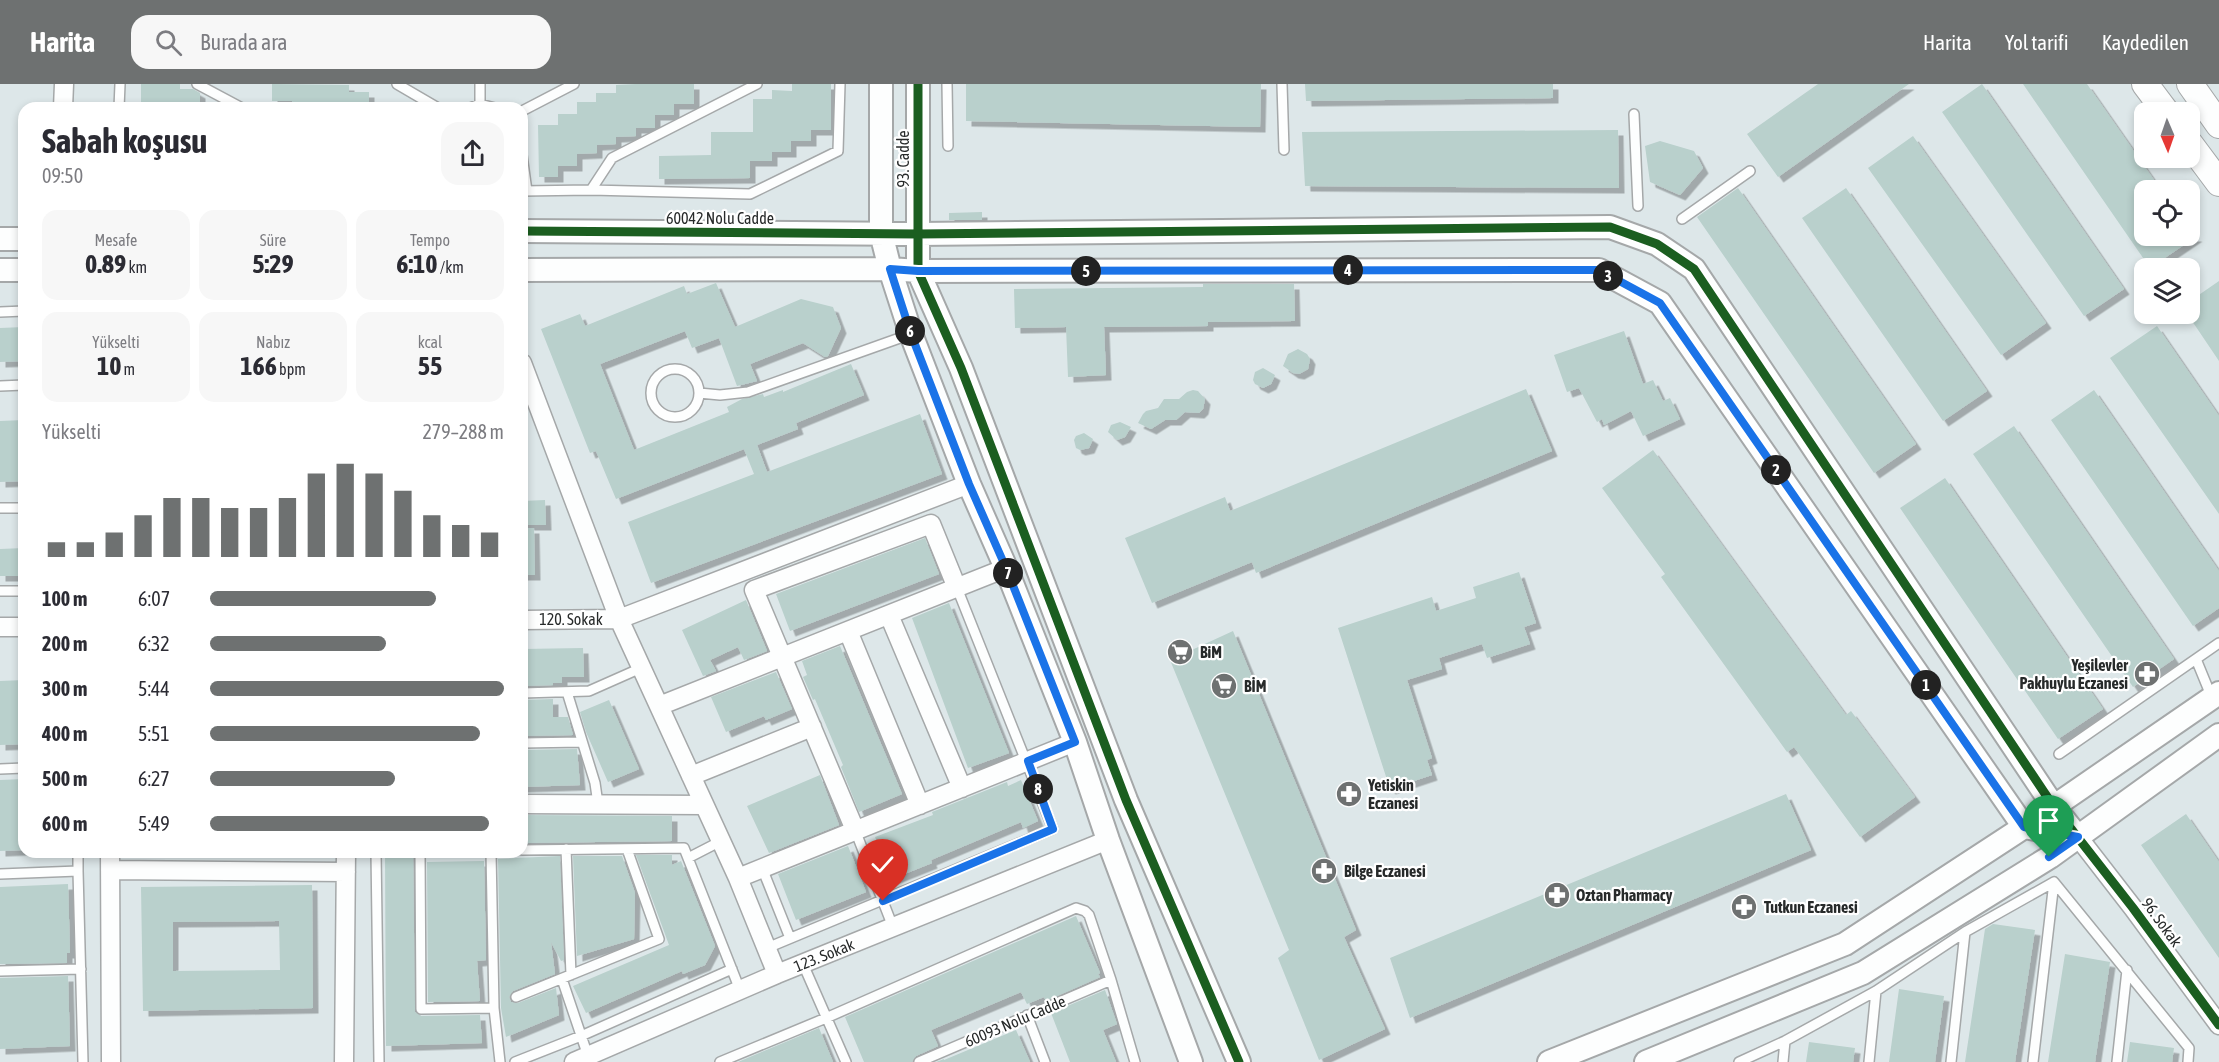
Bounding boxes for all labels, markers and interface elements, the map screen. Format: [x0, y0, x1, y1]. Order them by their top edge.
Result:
search box [131, 15, 551, 69]
text: Harita [30, 26, 95, 58]
icon: search [152, 26, 185, 59]
text: Burada ara [200, 29, 288, 55]
text: Harita [1923, 30, 1972, 54]
text: Yol tarifi [2005, 30, 2069, 54]
text: Kaydedilen [2102, 30, 2189, 54]
north arrow [2134, 102, 2200, 168]
map controls [2134, 102, 2200, 324]
text: Sabah koşusu [42, 122, 207, 160]
button: share [441, 122, 504, 185]
street label: 93. Cadde [894, 130, 912, 188]
text: 09:50 [42, 164, 83, 187]
button: locate [2134, 180, 2200, 246]
street label: 60042 Nolu Cadde [666, 209, 774, 227]
text: Mesafe [95, 231, 137, 249]
text: Süre [260, 231, 286, 249]
text: Tempo [410, 231, 450, 249]
text: 0.89 [85, 249, 126, 279]
text: 5:29 [252, 249, 294, 279]
text: 6:10 [396, 249, 438, 279]
pin: 4 [1333, 255, 1363, 285]
pin: 5 [1071, 256, 1101, 286]
text: km [126, 258, 147, 276]
text: /km [438, 258, 464, 276]
button: layers [2134, 258, 2200, 324]
text: 4 [1344, 261, 1352, 279]
pin: 3 [1593, 261, 1623, 291]
text: 5 [1082, 262, 1090, 280]
text: 3 [1604, 267, 1612, 285]
pin: 6 [895, 316, 925, 346]
text: 6 [906, 322, 914, 340]
text: Yükselti [92, 333, 140, 351]
text: Nabız [256, 333, 290, 351]
text: kcal [418, 333, 442, 351]
text: 10 [97, 351, 121, 381]
text: 166 [240, 351, 277, 381]
text: 55 [418, 351, 442, 381]
text: m [121, 360, 135, 378]
text: bpm [277, 360, 306, 378]
text: Yükselti [42, 420, 101, 443]
text: 279–288 m [422, 420, 504, 443]
pin: 2 [1761, 455, 1791, 485]
text: 2 [1772, 461, 1780, 479]
pin: 7 [993, 558, 1023, 588]
text: 7 [1004, 564, 1012, 582]
text: 100 m [42, 587, 87, 610]
text: 6:07 [138, 587, 170, 610]
street label: 120. Sokak [539, 610, 603, 628]
text: 200 m [42, 632, 87, 655]
text: 6:32 [138, 632, 170, 655]
supermarket icon: BiM [1165, 637, 1195, 667]
place label: BiM [1200, 643, 1222, 661]
place label: Yeşilevler Pakhuylu Eczanesi [2019, 656, 2128, 692]
pharmacy icon: Yeşilevler Pakhuylu Eczanesi [2132, 659, 2162, 689]
pin: 1 [1911, 670, 1941, 700]
supermarket icon: BİM [1209, 671, 1239, 701]
text: 1 [1922, 676, 1930, 694]
text: 300 m [42, 677, 87, 700]
text: 5:44 [138, 677, 170, 700]
place label: BİM [1244, 677, 1266, 695]
text: 400 m [42, 722, 87, 745]
text: 5:51 [138, 722, 170, 745]
text: 500 m [42, 767, 87, 790]
text: 6:27 [138, 767, 170, 790]
pin: 8 [1023, 774, 1053, 804]
place label: Yetiskin Eczanesi [1367, 776, 1419, 812]
pharmacy icon: Yetiskin Eczanesi [1334, 779, 1364, 809]
text: 8 [1034, 780, 1042, 798]
pin [2023, 795, 2074, 857]
icon: arrive [2032, 804, 2065, 837]
text: 600 m [42, 812, 87, 835]
text: 5:49 [138, 812, 170, 835]
pin [857, 839, 908, 901]
icon: check [866, 848, 899, 881]
pharmacy icon: Bilge Eczanesi [1309, 856, 1339, 886]
place label: Bilge Eczanesi [1344, 862, 1426, 880]
pharmacy icon: Oztan Pharmacy [1542, 880, 1572, 910]
place label: Oztan Pharmacy [1576, 886, 1673, 904]
pharmacy icon: Tutkun Eczanesi [1729, 892, 1759, 922]
street label: 96. Sokak [2138, 894, 2186, 950]
place label: Tutkun Eczanesi [1764, 898, 1858, 916]
street label: 123. Sokak [791, 935, 857, 975]
street label: 60093 Nolu Cadde [962, 992, 1068, 1050]

